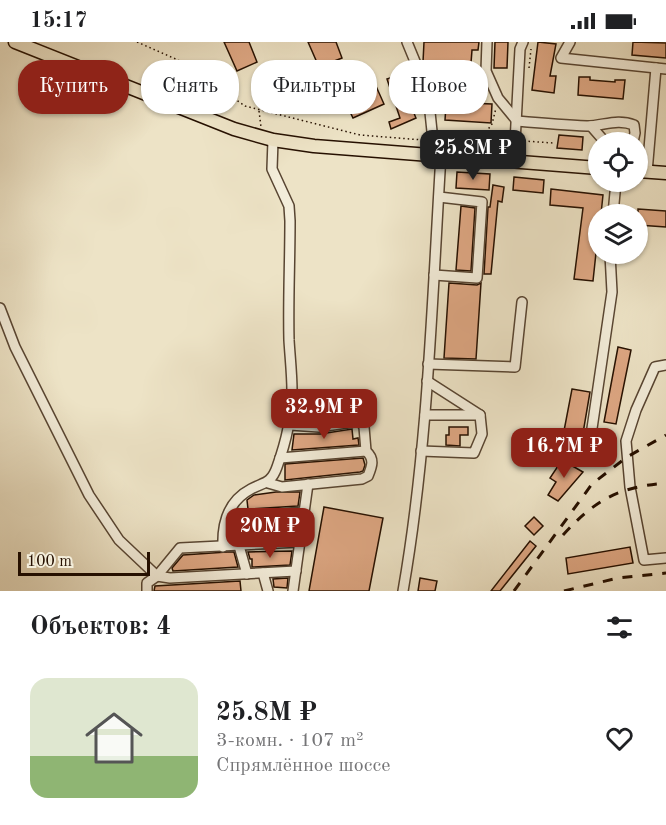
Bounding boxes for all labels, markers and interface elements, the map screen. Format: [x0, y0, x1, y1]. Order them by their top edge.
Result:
text: 15:17 [30, 10, 87, 32]
chip: Купить [18, 60, 129, 114]
chip: Снять [141, 60, 239, 114]
chip: Фильтры [251, 60, 377, 114]
chip: Новое [389, 60, 488, 114]
pin: 25.8M ₽ [418, 130, 528, 181]
map controls [588, 132, 648, 264]
button: locate [588, 132, 648, 192]
text: 25.8M ₽ [434, 139, 512, 159]
button: layers [588, 204, 648, 264]
pin: 32.9M ₽ [269, 389, 379, 440]
text: 32.9M ₽ [285, 398, 363, 418]
pin: 16.7M ₽ [509, 428, 619, 479]
text: 16.7M ₽ [525, 437, 603, 457]
pin: 20M ₽ [228, 508, 312, 559]
text: 20M ₽ [240, 517, 300, 537]
scale bar [18, 549, 150, 576]
text: 100 m [27, 554, 72, 570]
icon: filters [603, 611, 636, 644]
text: Объектов: 4 [30, 614, 171, 640]
text: 25.8M ₽ [216, 700, 317, 726]
icon: home [78, 702, 150, 774]
icon: heart [603, 722, 636, 755]
text: 3-комн. · 107 m² [216, 731, 364, 751]
text: Спрямлённое шоссе [216, 756, 390, 776]

